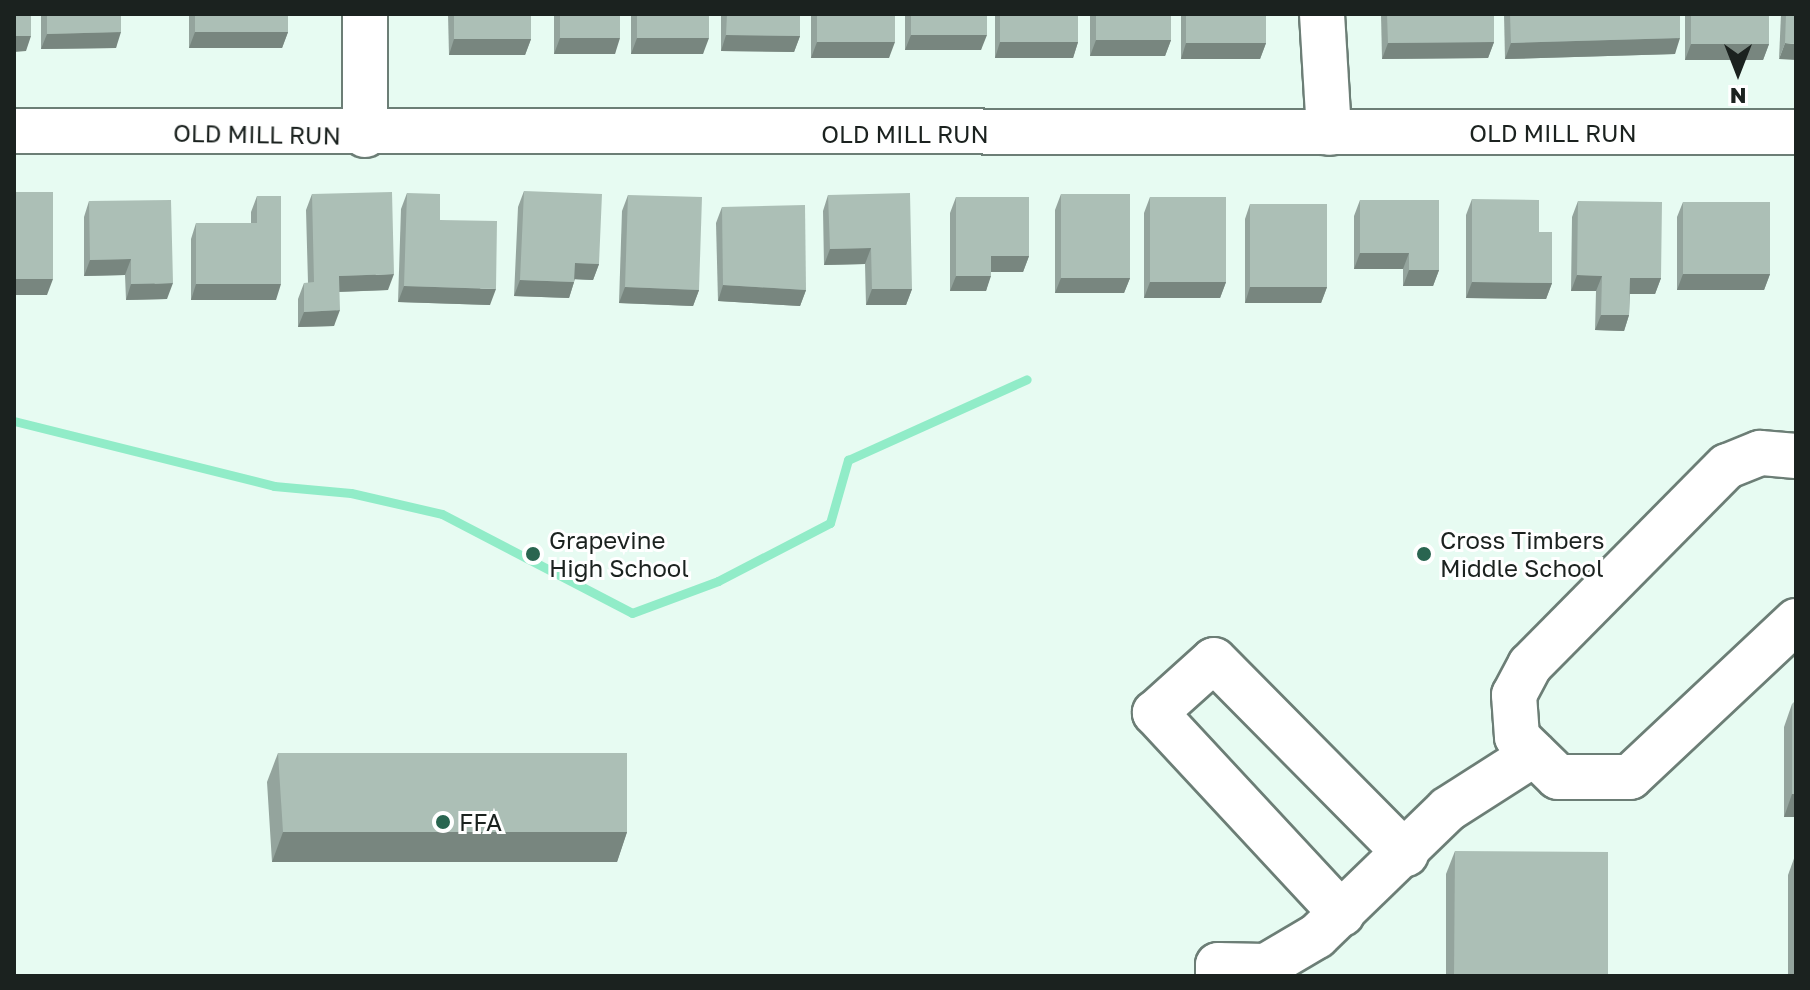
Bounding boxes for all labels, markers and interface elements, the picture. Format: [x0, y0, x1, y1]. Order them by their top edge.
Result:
north arrow [1698, 32, 1778, 112]
text: N [1730, 83, 1746, 110]
street label: OLD MILL RUN [173, 118, 341, 150]
street label: OLD MILL RUN [1469, 119, 1637, 147]
street label: OLD MILL RUN [821, 120, 989, 148]
place label: Grapevine High School [549, 526, 689, 582]
place label: Cross Timbers Middle School [1440, 526, 1605, 582]
marker: Grapevine High School [524, 545, 542, 563]
marker: Cross Timbers Middle School [1415, 545, 1433, 563]
place label: FFA [459, 808, 502, 836]
marker: FFA [434, 813, 452, 831]

